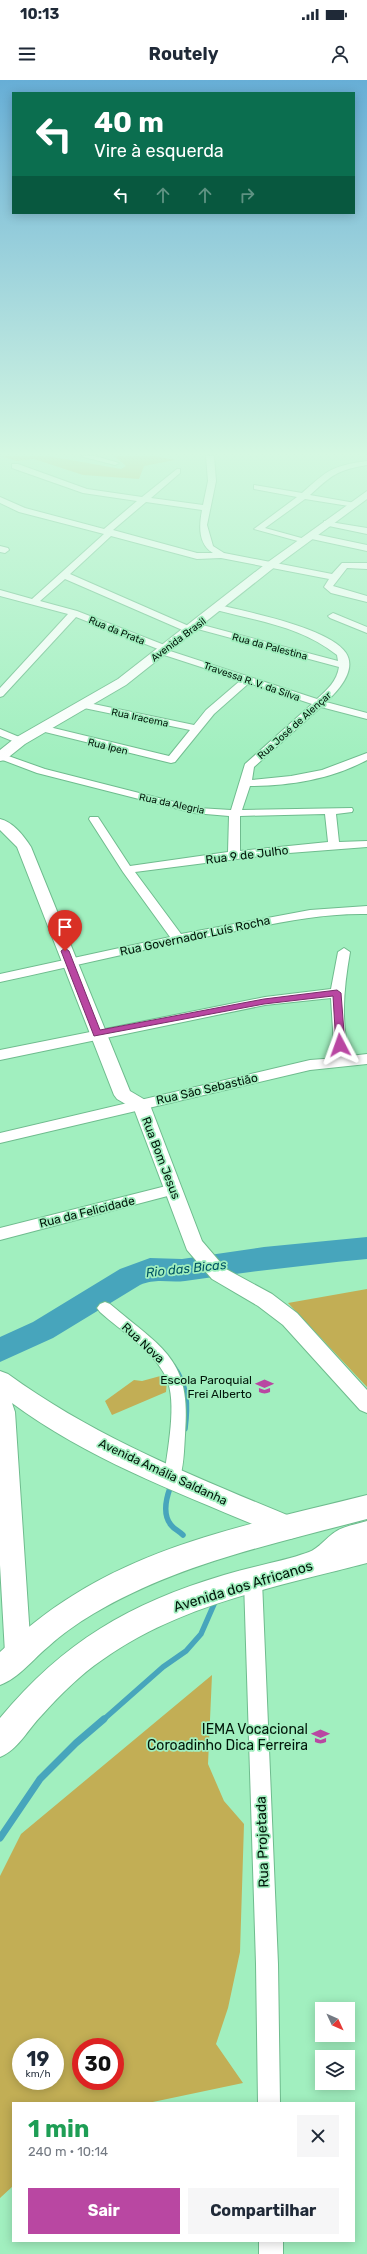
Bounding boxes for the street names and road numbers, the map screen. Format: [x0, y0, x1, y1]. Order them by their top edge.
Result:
street label: Rua da Prata [87, 614, 146, 648]
street label: Avenida Brasil [149, 615, 208, 664]
street label: Rua da Palestina [231, 631, 309, 663]
street label: Travessa R. V. da Silva [202, 660, 301, 704]
street label: Rua José de Alençar [255, 689, 334, 762]
street label: Rua Iracema [110, 706, 169, 730]
street label: Rua Ipen [86, 736, 129, 758]
street label: Rua da Alegria [138, 791, 206, 817]
street label: Rua 9 de Julho [205, 843, 289, 867]
street label: Rua Governador Luís Rocha [119, 913, 271, 959]
street label: Rua São Sebastião [155, 1070, 259, 1107]
street label: Rua Bom Jesus [139, 1115, 183, 1201]
street label: Rua da Felicidade [38, 1193, 136, 1231]
street label: Rua Nova [119, 1320, 167, 1366]
street label: Avenida Amália Saldanha [97, 1436, 229, 1508]
street label: Avenida dos Africanos [172, 1557, 315, 1616]
street label: Rua Projetada [252, 1796, 273, 1888]

